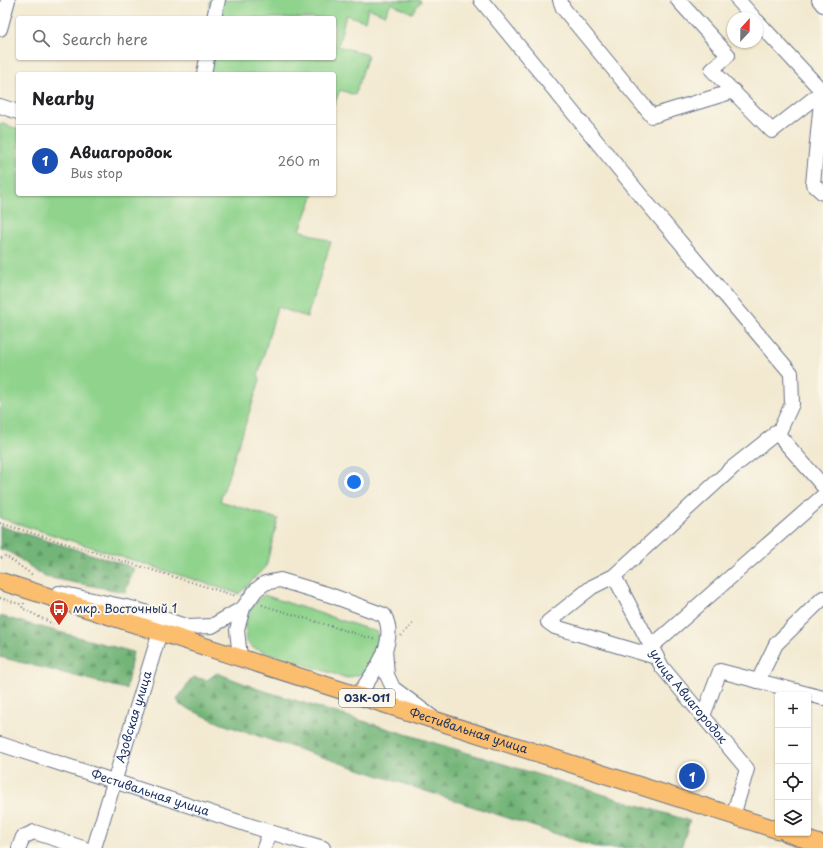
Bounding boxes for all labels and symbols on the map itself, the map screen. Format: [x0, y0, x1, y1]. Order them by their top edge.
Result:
north arrow [727, 12, 763, 48]
your location [344, 472, 364, 492]
bus stop icon: мкр. Восточный 1 [48, 598, 70, 626]
place label: мкр. Восточный 1 [73, 599, 177, 617]
street label: улица Авиагородок [646, 645, 733, 748]
street label: Азовская улица [111, 668, 156, 765]
road number: 03К-011 [339, 689, 395, 707]
street label: Фестивальная улица [407, 703, 531, 758]
pin: 1 [679, 761, 705, 791]
street label: Фестивальная улица [89, 764, 213, 820]

